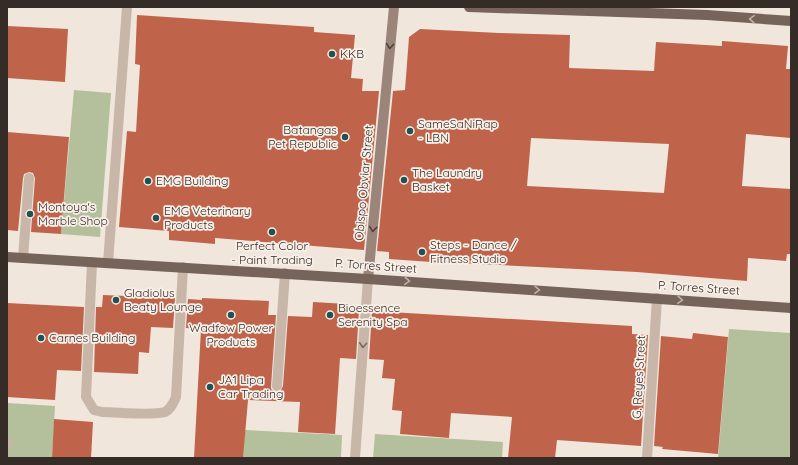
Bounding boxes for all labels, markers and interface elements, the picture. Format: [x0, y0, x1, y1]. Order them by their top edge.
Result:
one-way arrow [749, 14, 755, 23]
one-way arrow [386, 43, 395, 49]
place label: KKB [340, 46, 364, 61]
marker: KKB [327, 49, 337, 59]
place label: SameSaNiRap - LBN [418, 116, 498, 145]
place label: Batangas Pet Republic [268, 122, 337, 151]
street label: Obispo Obviar Street [351, 125, 376, 241]
marker: SameSaNiRap - LBN [405, 126, 415, 136]
marker: Batangas Pet Republic [340, 132, 350, 142]
place label: The Laundry Basket [412, 165, 482, 194]
place label: EMG Building [156, 173, 228, 188]
marker: The Laundry Basket [399, 175, 409, 185]
marker: EMG Building [143, 176, 153, 186]
place label: Montoya's Marble Shop [38, 199, 108, 228]
place label: EMG Veterinary Products [164, 203, 250, 232]
marker: Montoya's Marble Shop [25, 209, 35, 219]
marker: EMG Veterinary Products [151, 213, 161, 223]
one-way arrow [369, 226, 378, 232]
marker: Perfect Color - Paint Trading [267, 227, 277, 237]
place label: Steps - Dance / Fitness Studio [430, 237, 518, 266]
place label: Perfect Color - Paint Trading [231, 238, 313, 267]
marker: Steps - Dance / Fitness Studio [417, 247, 427, 257]
street label: P. Torres Street [335, 255, 417, 276]
one-way arrow [404, 277, 410, 286]
street label: P. Torres Street [658, 277, 740, 298]
place label: Gladiolus Beaty Lounge [124, 285, 202, 314]
one-way arrow [534, 285, 540, 294]
marker: Gladiolus Beaty Lounge [111, 295, 121, 305]
one-way arrow [677, 295, 683, 304]
place label: Bioessence Serenity Spa [338, 300, 408, 329]
marker: Wadfow Power Products [226, 310, 236, 320]
marker: Bioessence Serenity Spa [325, 310, 335, 320]
place label: Wadfow Power Products [189, 320, 273, 349]
place label: Carnes Building [49, 330, 135, 345]
marker: Carnes Building [36, 333, 46, 343]
street label: G. Reyes Street [629, 335, 648, 419]
one-way arrow [359, 342, 368, 348]
place label: JA1 Lipa Car Trading [218, 372, 284, 401]
marker: JA1 Lipa Car Trading [205, 382, 215, 392]

